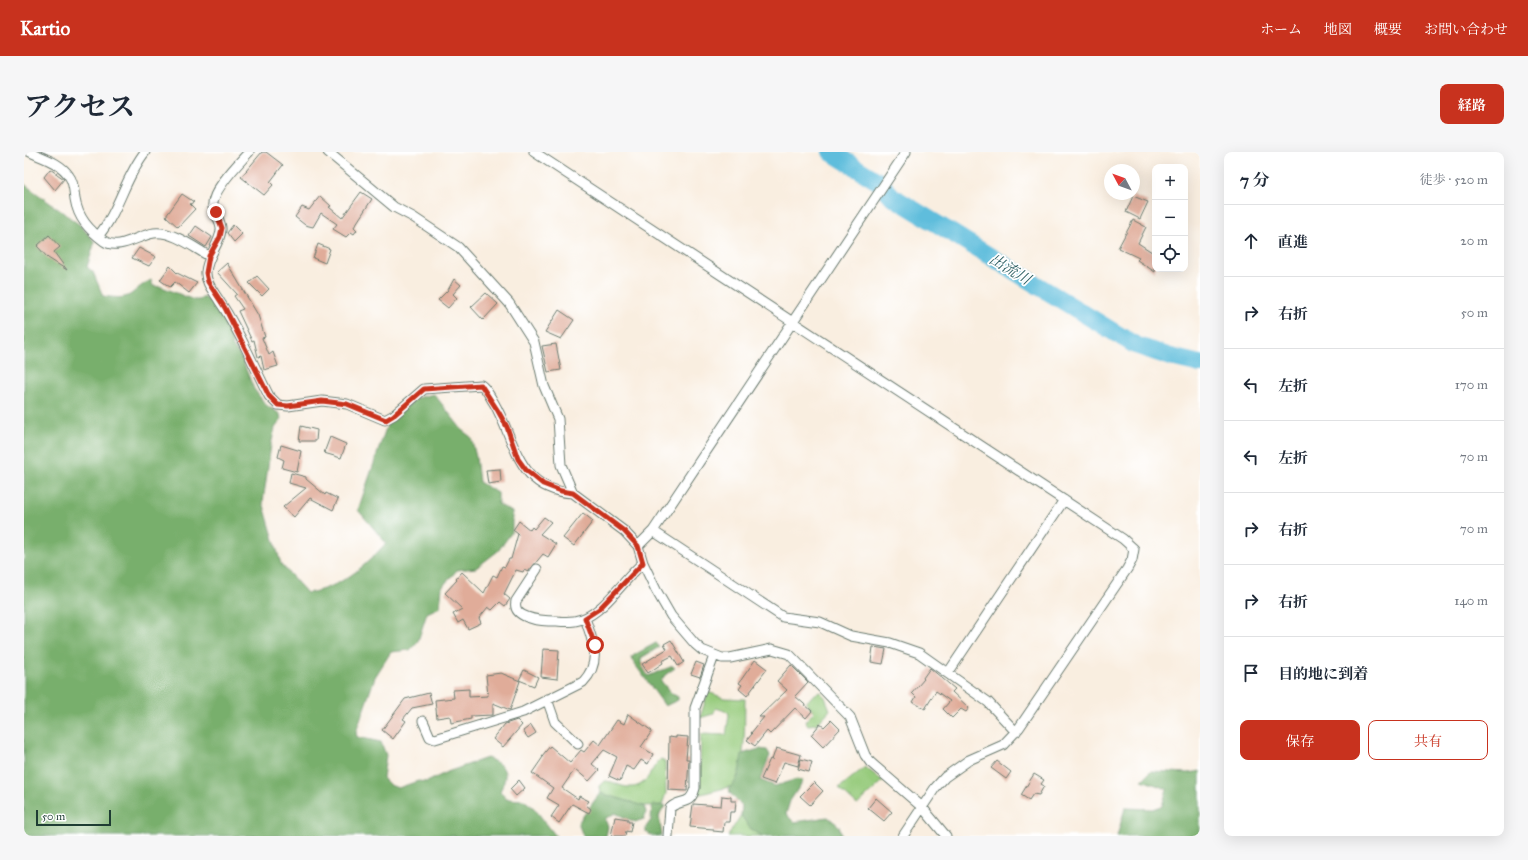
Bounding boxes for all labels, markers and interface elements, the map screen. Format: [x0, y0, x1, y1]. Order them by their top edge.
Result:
text: Kartio [20, 17, 70, 40]
text: ホーム [1260, 21, 1302, 38]
text: 地図 [1324, 21, 1352, 38]
text: 概要 [1374, 21, 1402, 38]
text: お問い合わせ [1424, 21, 1508, 38]
button: 経路 [1440, 84, 1504, 124]
text: アクセス [24, 89, 135, 124]
north arrow [1104, 164, 1140, 200]
map controls [1152, 164, 1188, 272]
button: + [1152, 164, 1188, 200]
text: 7 分 [1240, 170, 1270, 191]
text: 徒歩 · 520 m [1420, 172, 1488, 188]
button: − [1152, 200, 1188, 236]
route end [207, 203, 225, 221]
icon: ahead [1240, 230, 1262, 252]
text: 直進 [1278, 233, 1308, 251]
text: 20 m [1460, 233, 1488, 249]
button: locate [1152, 236, 1188, 272]
water label: 出流川 [986, 250, 1036, 289]
icon: right [1240, 302, 1262, 324]
text: 右折 [1278, 305, 1308, 323]
text: 50 m [1461, 305, 1488, 321]
icon: left [1240, 374, 1262, 396]
text: 左折 [1278, 377, 1308, 395]
text: 170 m [1455, 377, 1488, 393]
icon: left [1240, 446, 1262, 468]
text: 左折 [1278, 449, 1308, 467]
text: 70 m [1460, 449, 1488, 465]
icon: right [1240, 518, 1262, 540]
text: 右折 [1278, 521, 1308, 539]
text: 70 m [1460, 521, 1488, 537]
icon: right [1240, 590, 1262, 612]
text: 右折 [1278, 593, 1308, 611]
text: 140 m [1454, 593, 1488, 609]
route start [586, 636, 604, 654]
icon: arrive [1240, 662, 1262, 684]
text: 目的地に到着 [1278, 665, 1368, 683]
button: 保存 [1240, 720, 1360, 760]
button: 共有 [1368, 720, 1488, 760]
scale bar [36, 808, 111, 827]
text: 50 m [42, 810, 65, 823]

